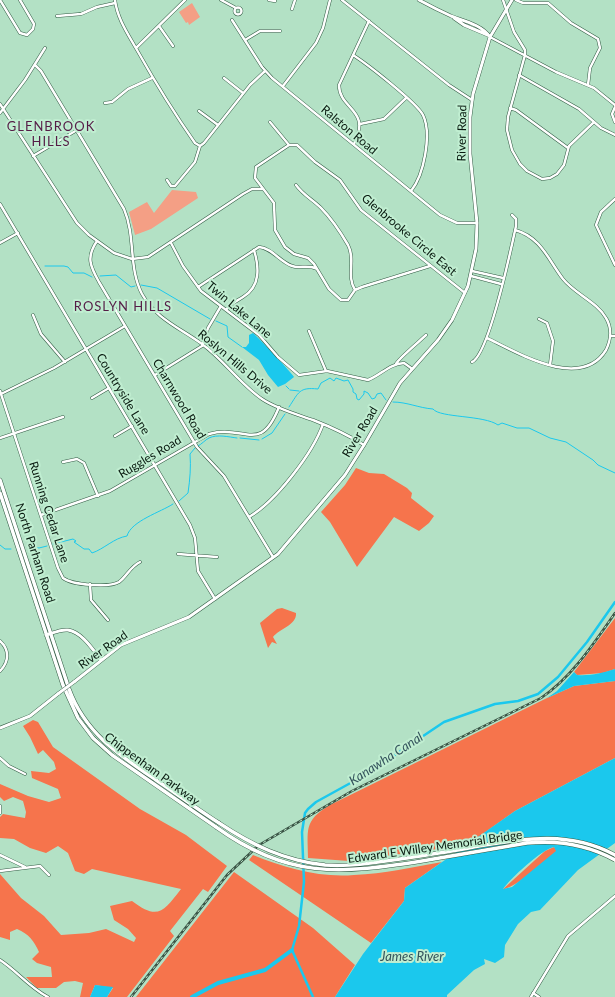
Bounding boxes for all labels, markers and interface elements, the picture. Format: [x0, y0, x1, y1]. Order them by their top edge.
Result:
street label: Ralston Road [318, 102, 380, 158]
street label: River Road [454, 105, 470, 161]
district label: GLENBROOK HILLS [7, 119, 95, 150]
street label: Glenbrooke Circle East [359, 191, 459, 279]
street label: Twin Lake Lane [204, 279, 274, 341]
district label: ROSLYN HILLS [74, 299, 172, 315]
street label: Roslyn Hills Drive [195, 327, 275, 397]
street label: Countryside Lane [93, 351, 153, 437]
street label: Charnwood Road [149, 356, 209, 442]
street label: River Road [339, 404, 381, 460]
street label: Ruggles Road [116, 433, 184, 481]
street label: Running Cedar Lane [26, 459, 72, 565]
street label: North Parham Road [12, 501, 58, 605]
street label: River Road [76, 628, 130, 672]
water label: Kanawha Canal [346, 729, 426, 789]
street label: Chippenham Parkway [101, 730, 203, 808]
street label: Edward E Willey Memorial Bridge [347, 828, 523, 866]
water label: James River [380, 949, 444, 965]

